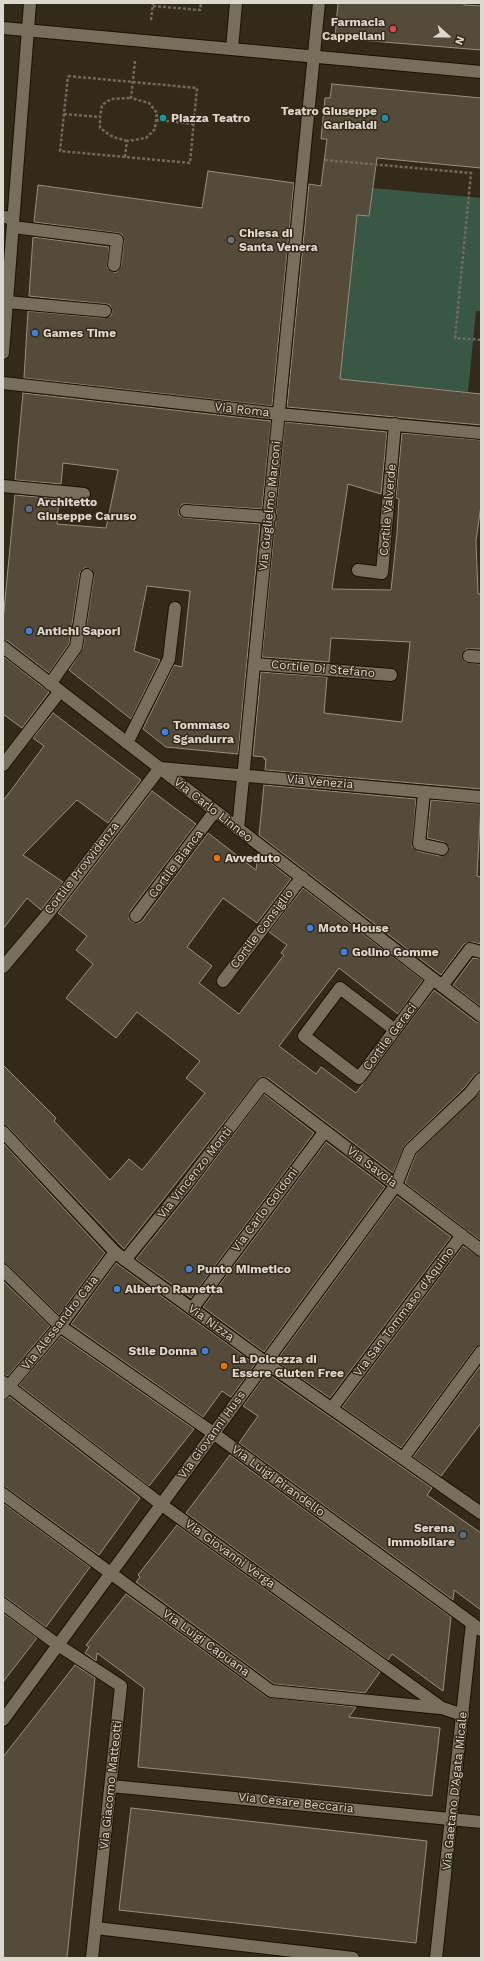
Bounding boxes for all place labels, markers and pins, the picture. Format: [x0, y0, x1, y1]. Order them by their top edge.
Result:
place label: Farmacia Cappellani [322, 15, 385, 43]
marker: Farmacia Cappellani [388, 24, 398, 34]
place label: Teatro Giuseppe Garibaldi [281, 104, 377, 132]
place label: Piazza Teatro [171, 111, 250, 125]
marker: Piazza Teatro [158, 113, 168, 123]
marker: Teatro Giuseppe Garibaldi [380, 113, 390, 123]
place label: Chiesa di Santa Venera [239, 226, 318, 254]
marker: Chiesa di Santa Venera [226, 235, 236, 245]
place label: Games Time [43, 326, 116, 340]
marker: Games Time [30, 328, 40, 338]
place label: Architetto Giuseppe Caruso [37, 495, 137, 523]
marker: Architetto Giuseppe Caruso [24, 504, 34, 514]
place label: Antichi Sapori [37, 624, 120, 638]
marker: Antichi Sapori [24, 626, 34, 636]
place label: Tommaso Sgandurra [173, 718, 234, 746]
marker: Tommaso Sgandurra [160, 727, 170, 737]
place label: Avveduto [225, 851, 280, 865]
marker: Avveduto [212, 853, 222, 863]
place label: Moto House [318, 921, 389, 935]
marker: Moto House [305, 923, 315, 933]
place label: Golino Gomme [352, 945, 439, 959]
marker: Golino Gomme [339, 947, 349, 957]
place label: Punto Mimetico [197, 1262, 291, 1276]
marker: Punto Mimetico [184, 1264, 194, 1274]
place label: Alberto Rametta [125, 1282, 223, 1296]
marker: Alberto Rametta [112, 1284, 122, 1294]
place label: Stile Donna [129, 1344, 197, 1358]
marker: Stile Donna [200, 1346, 210, 1356]
place label: La Dolcezza di Essere Gluten Free [232, 1352, 344, 1380]
marker: La Dolcezza di Essere Gluten Free [219, 1361, 229, 1371]
place label: Serena Immobilare [387, 1521, 455, 1549]
marker: Serena Immobilare [458, 1530, 468, 1540]

